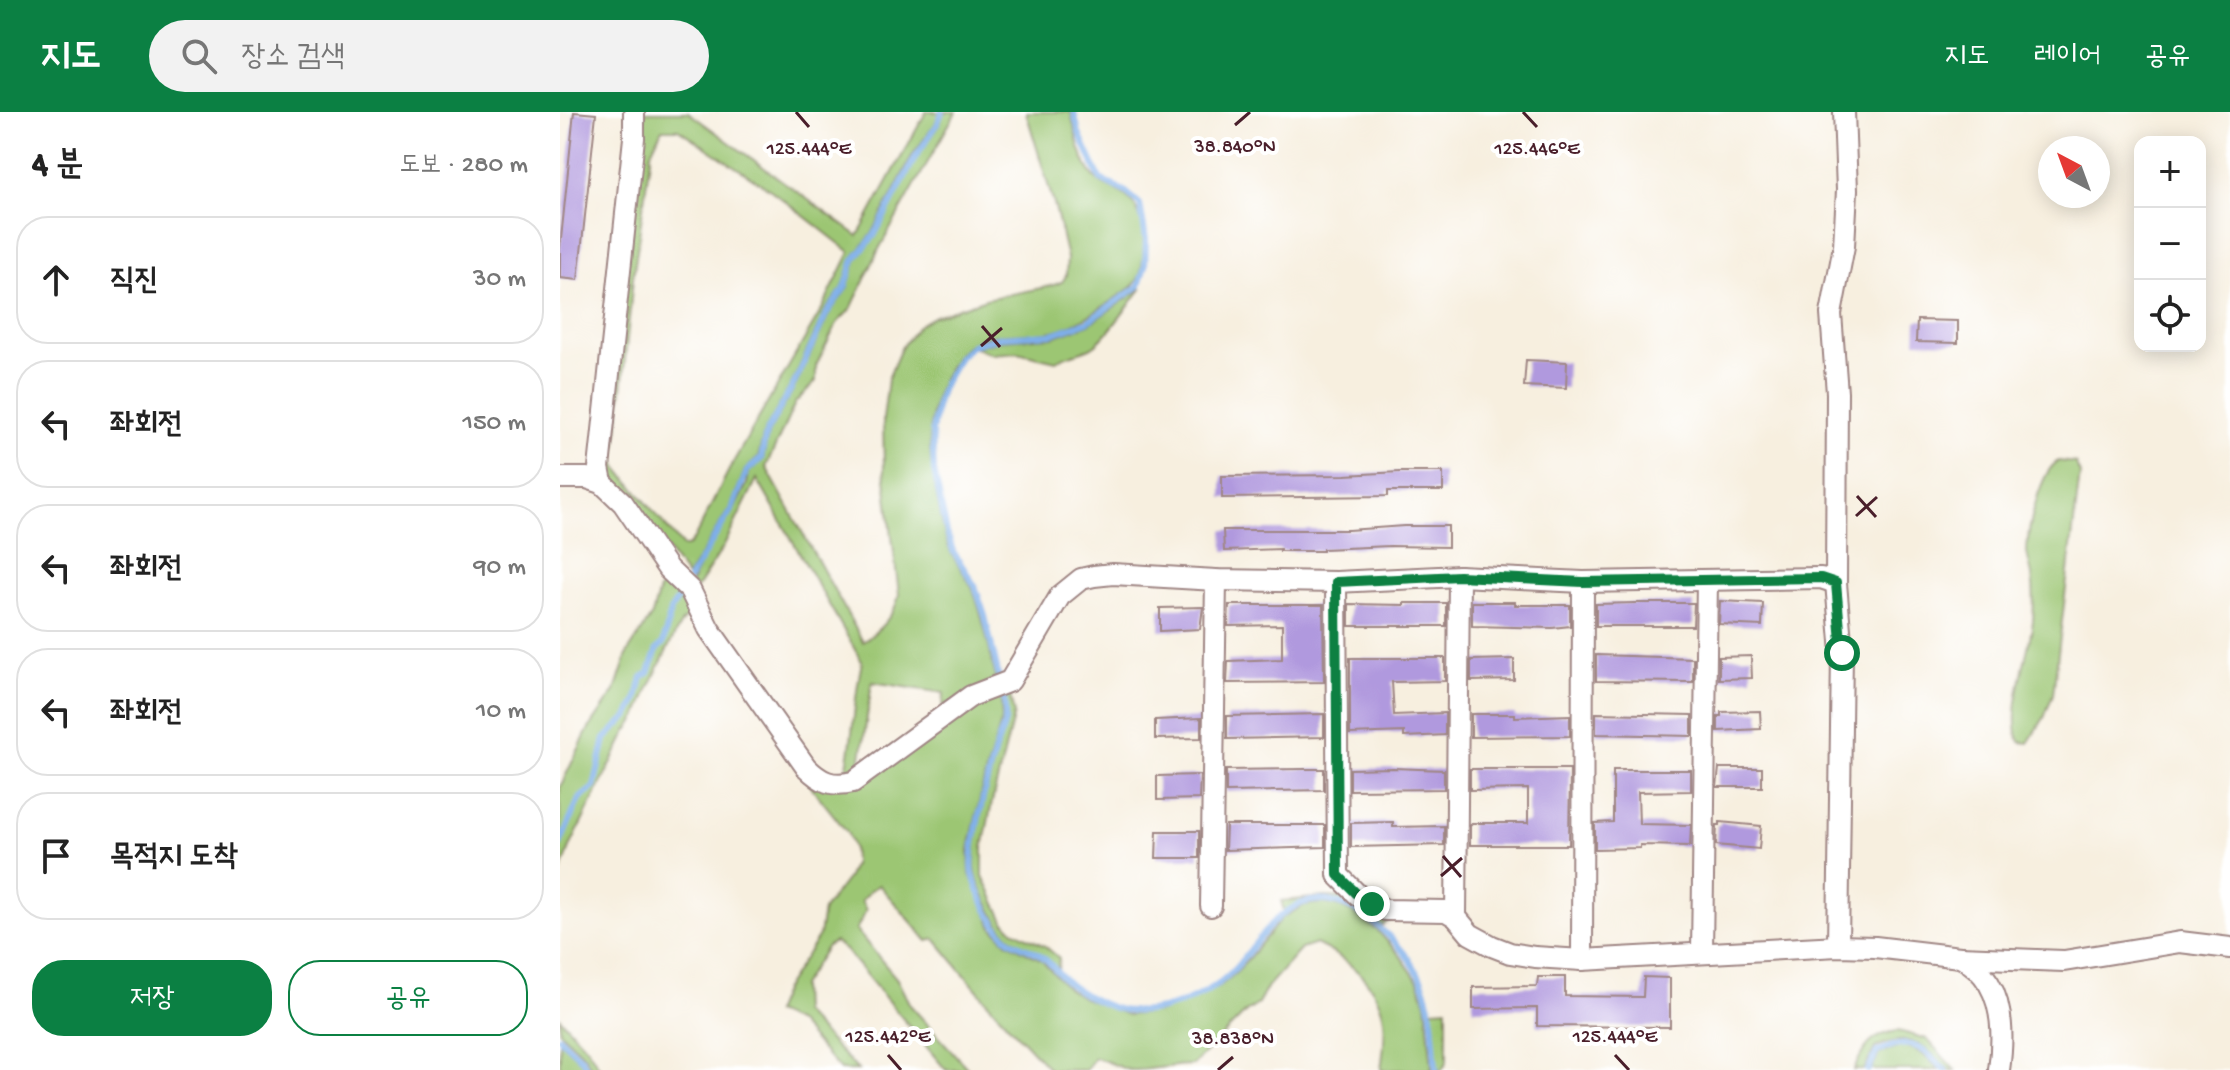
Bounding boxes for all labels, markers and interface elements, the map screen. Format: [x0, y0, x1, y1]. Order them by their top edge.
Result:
search box [149, 20, 709, 92]
icon: search [177, 34, 221, 78]
text: 지도 [40, 37, 101, 81]
text: 장소 검색 [241, 41, 345, 76]
text: 지도 [1944, 41, 1989, 74]
text: 레이어 [2033, 41, 2101, 74]
text: 공유 [2145, 41, 2190, 74]
north arrow [2038, 136, 2110, 208]
map controls [2134, 136, 2206, 352]
button: + [2134, 136, 2206, 208]
text: 38.840°N [1193, 137, 1276, 160]
text: 125.444°E [766, 139, 853, 162]
text: 125.446°E [1493, 139, 1581, 162]
text: 4 분 [32, 147, 84, 187]
text: 도보 · 280 m [399, 151, 528, 182]
button: − [2134, 208, 2206, 280]
icon: ahead [34, 258, 78, 302]
text: 직진 [110, 265, 158, 300]
text: 30 m [473, 265, 526, 296]
button: locate [2134, 280, 2206, 352]
icon: left [34, 402, 78, 446]
text: 좌회전 [110, 409, 182, 444]
text: 150 m [462, 409, 526, 440]
icon: left [34, 546, 78, 590]
text: 좌회전 [110, 553, 182, 588]
text: 90 m [474, 553, 526, 584]
route start [1824, 635, 1860, 671]
icon: left [34, 690, 78, 734]
text: 좌회전 [110, 697, 182, 732]
text: 10 m [476, 697, 526, 728]
icon: arrive [34, 834, 78, 878]
text: 목적지 도착 [110, 841, 238, 876]
route end [1354, 886, 1390, 922]
button: 저장 [32, 960, 272, 1036]
button: 공유 [288, 960, 528, 1036]
text: 125.442°E [845, 1027, 932, 1050]
text: 125.444°E [1572, 1027, 1659, 1050]
text: 38.838°N [1191, 1029, 1274, 1052]

